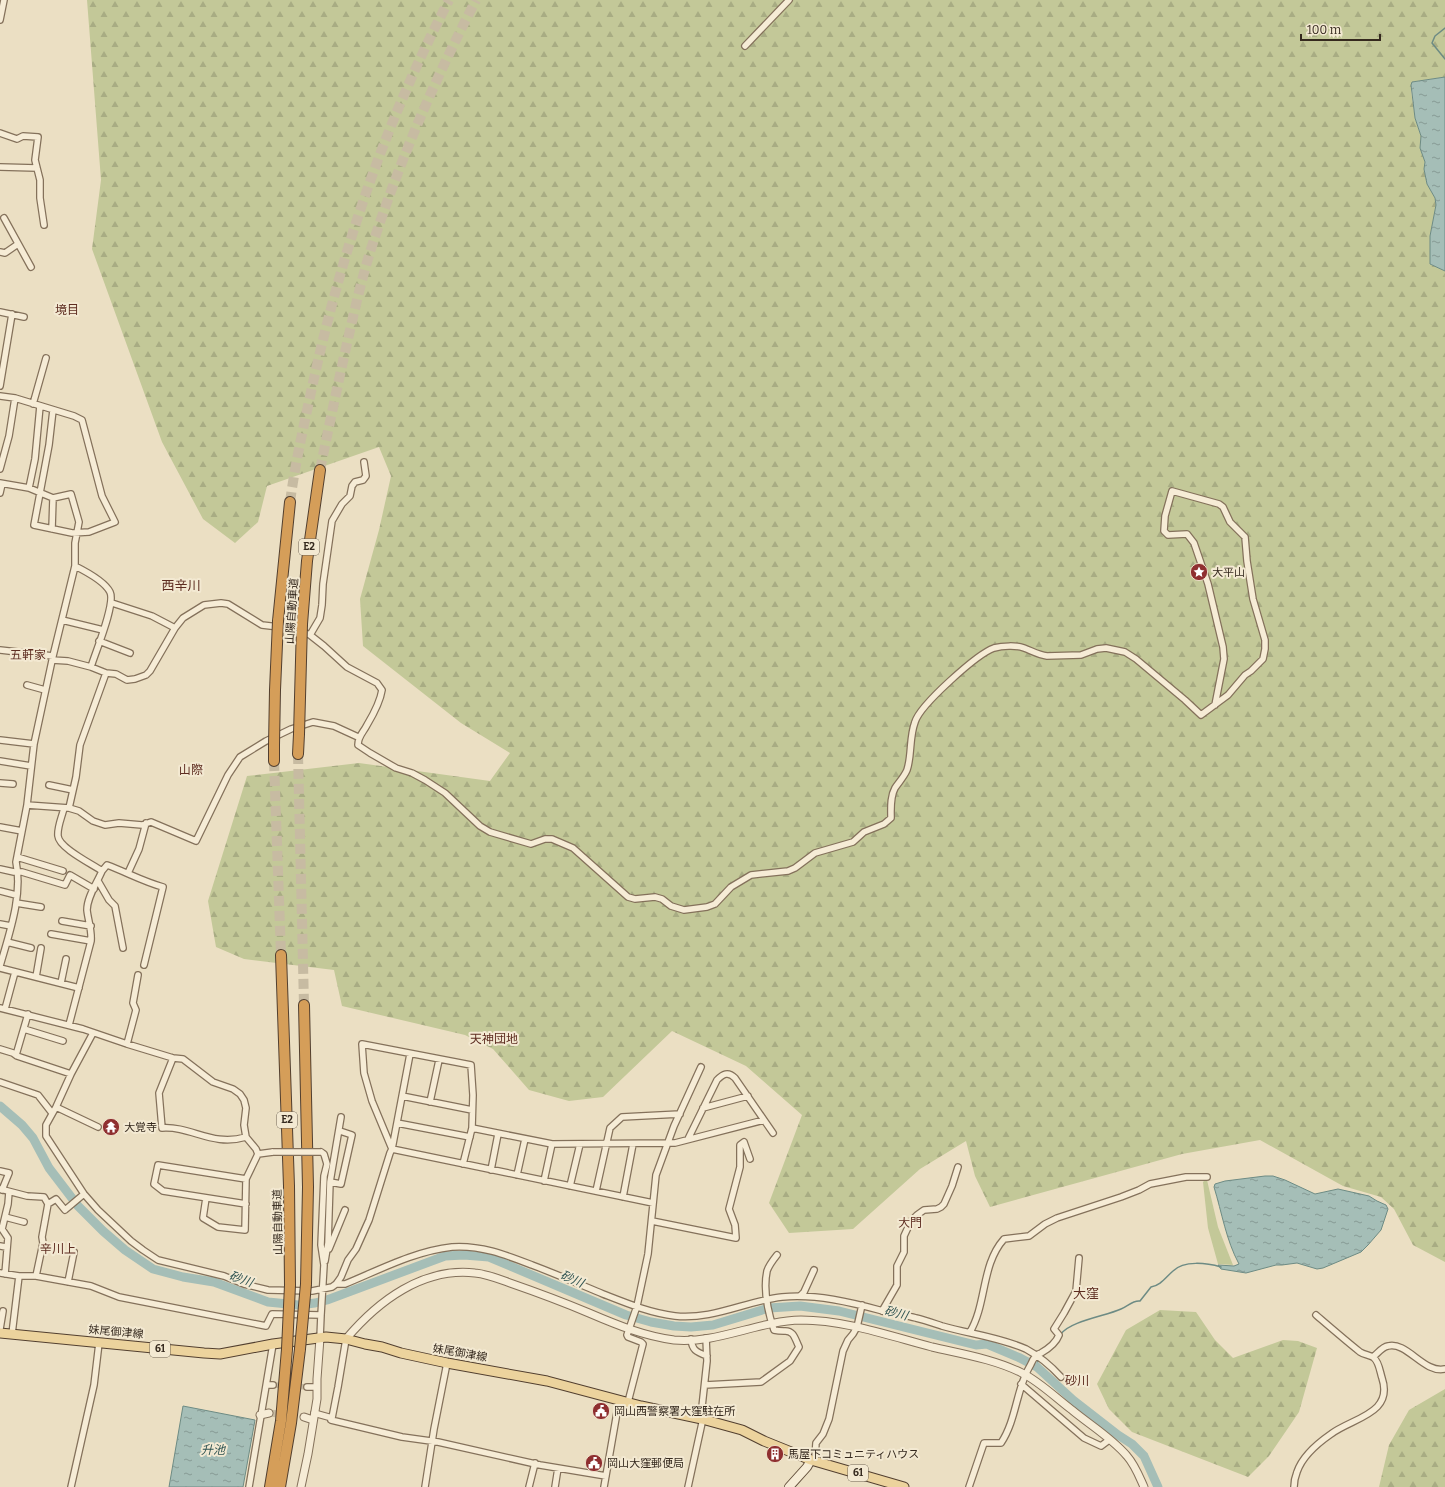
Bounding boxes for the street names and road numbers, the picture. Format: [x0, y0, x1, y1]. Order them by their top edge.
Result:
road number: E2 [299, 539, 319, 555]
street label: 山陽自動車道 [283, 578, 301, 644]
road number: E2 [277, 1112, 297, 1128]
street label: 山陽自動車道 [271, 1189, 285, 1255]
street label: 妹尾御津線 [88, 1323, 144, 1341]
road number: 61 [150, 1341, 170, 1357]
street label: 妹尾御津線 [432, 1342, 488, 1364]
road number: 61 [848, 1465, 868, 1481]

